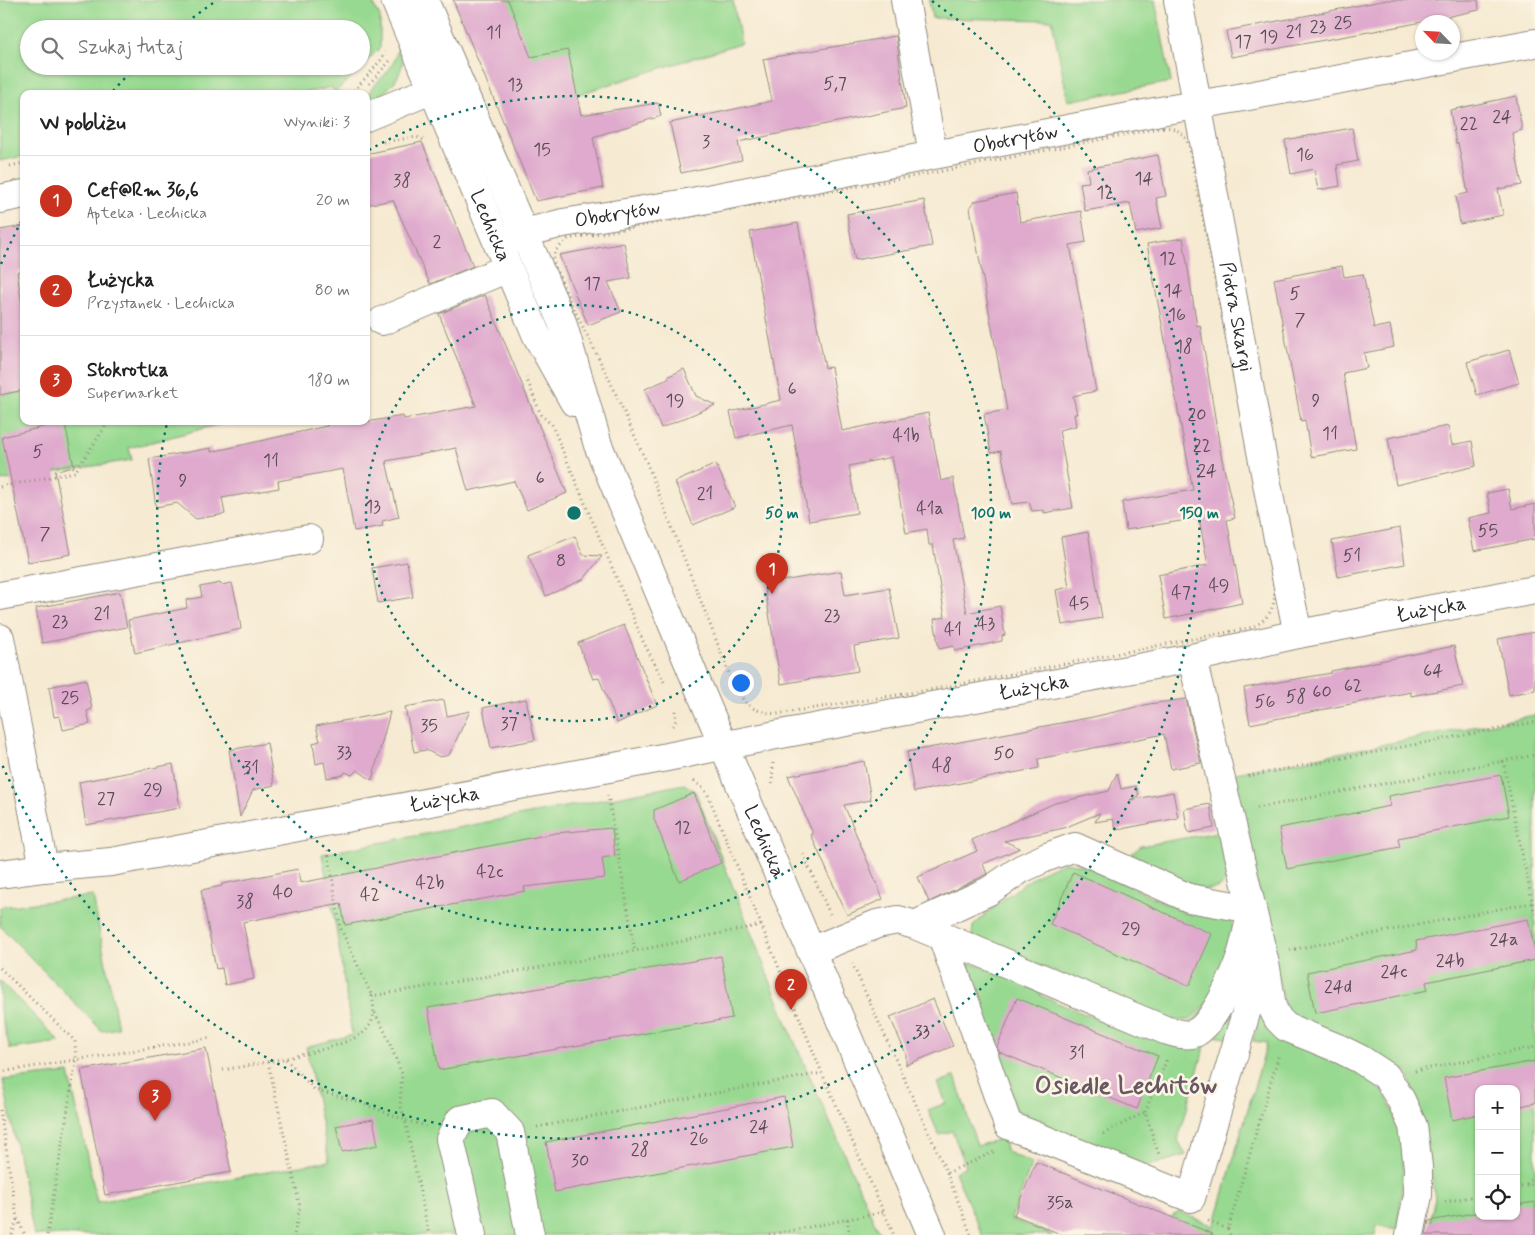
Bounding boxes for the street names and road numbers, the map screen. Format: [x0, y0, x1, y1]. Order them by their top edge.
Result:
street label: Obotrytów [971, 118, 1061, 161]
street label: Lechicka [463, 186, 518, 266]
street label: Obotrytów [573, 194, 662, 234]
street label: Piotra Skargi [1213, 259, 1260, 374]
street label: Łużycka [1394, 590, 1469, 629]
street label: Łużycka [997, 668, 1071, 707]
street label: Łużycka [407, 779, 482, 819]
street label: Lechicka [737, 801, 791, 881]

